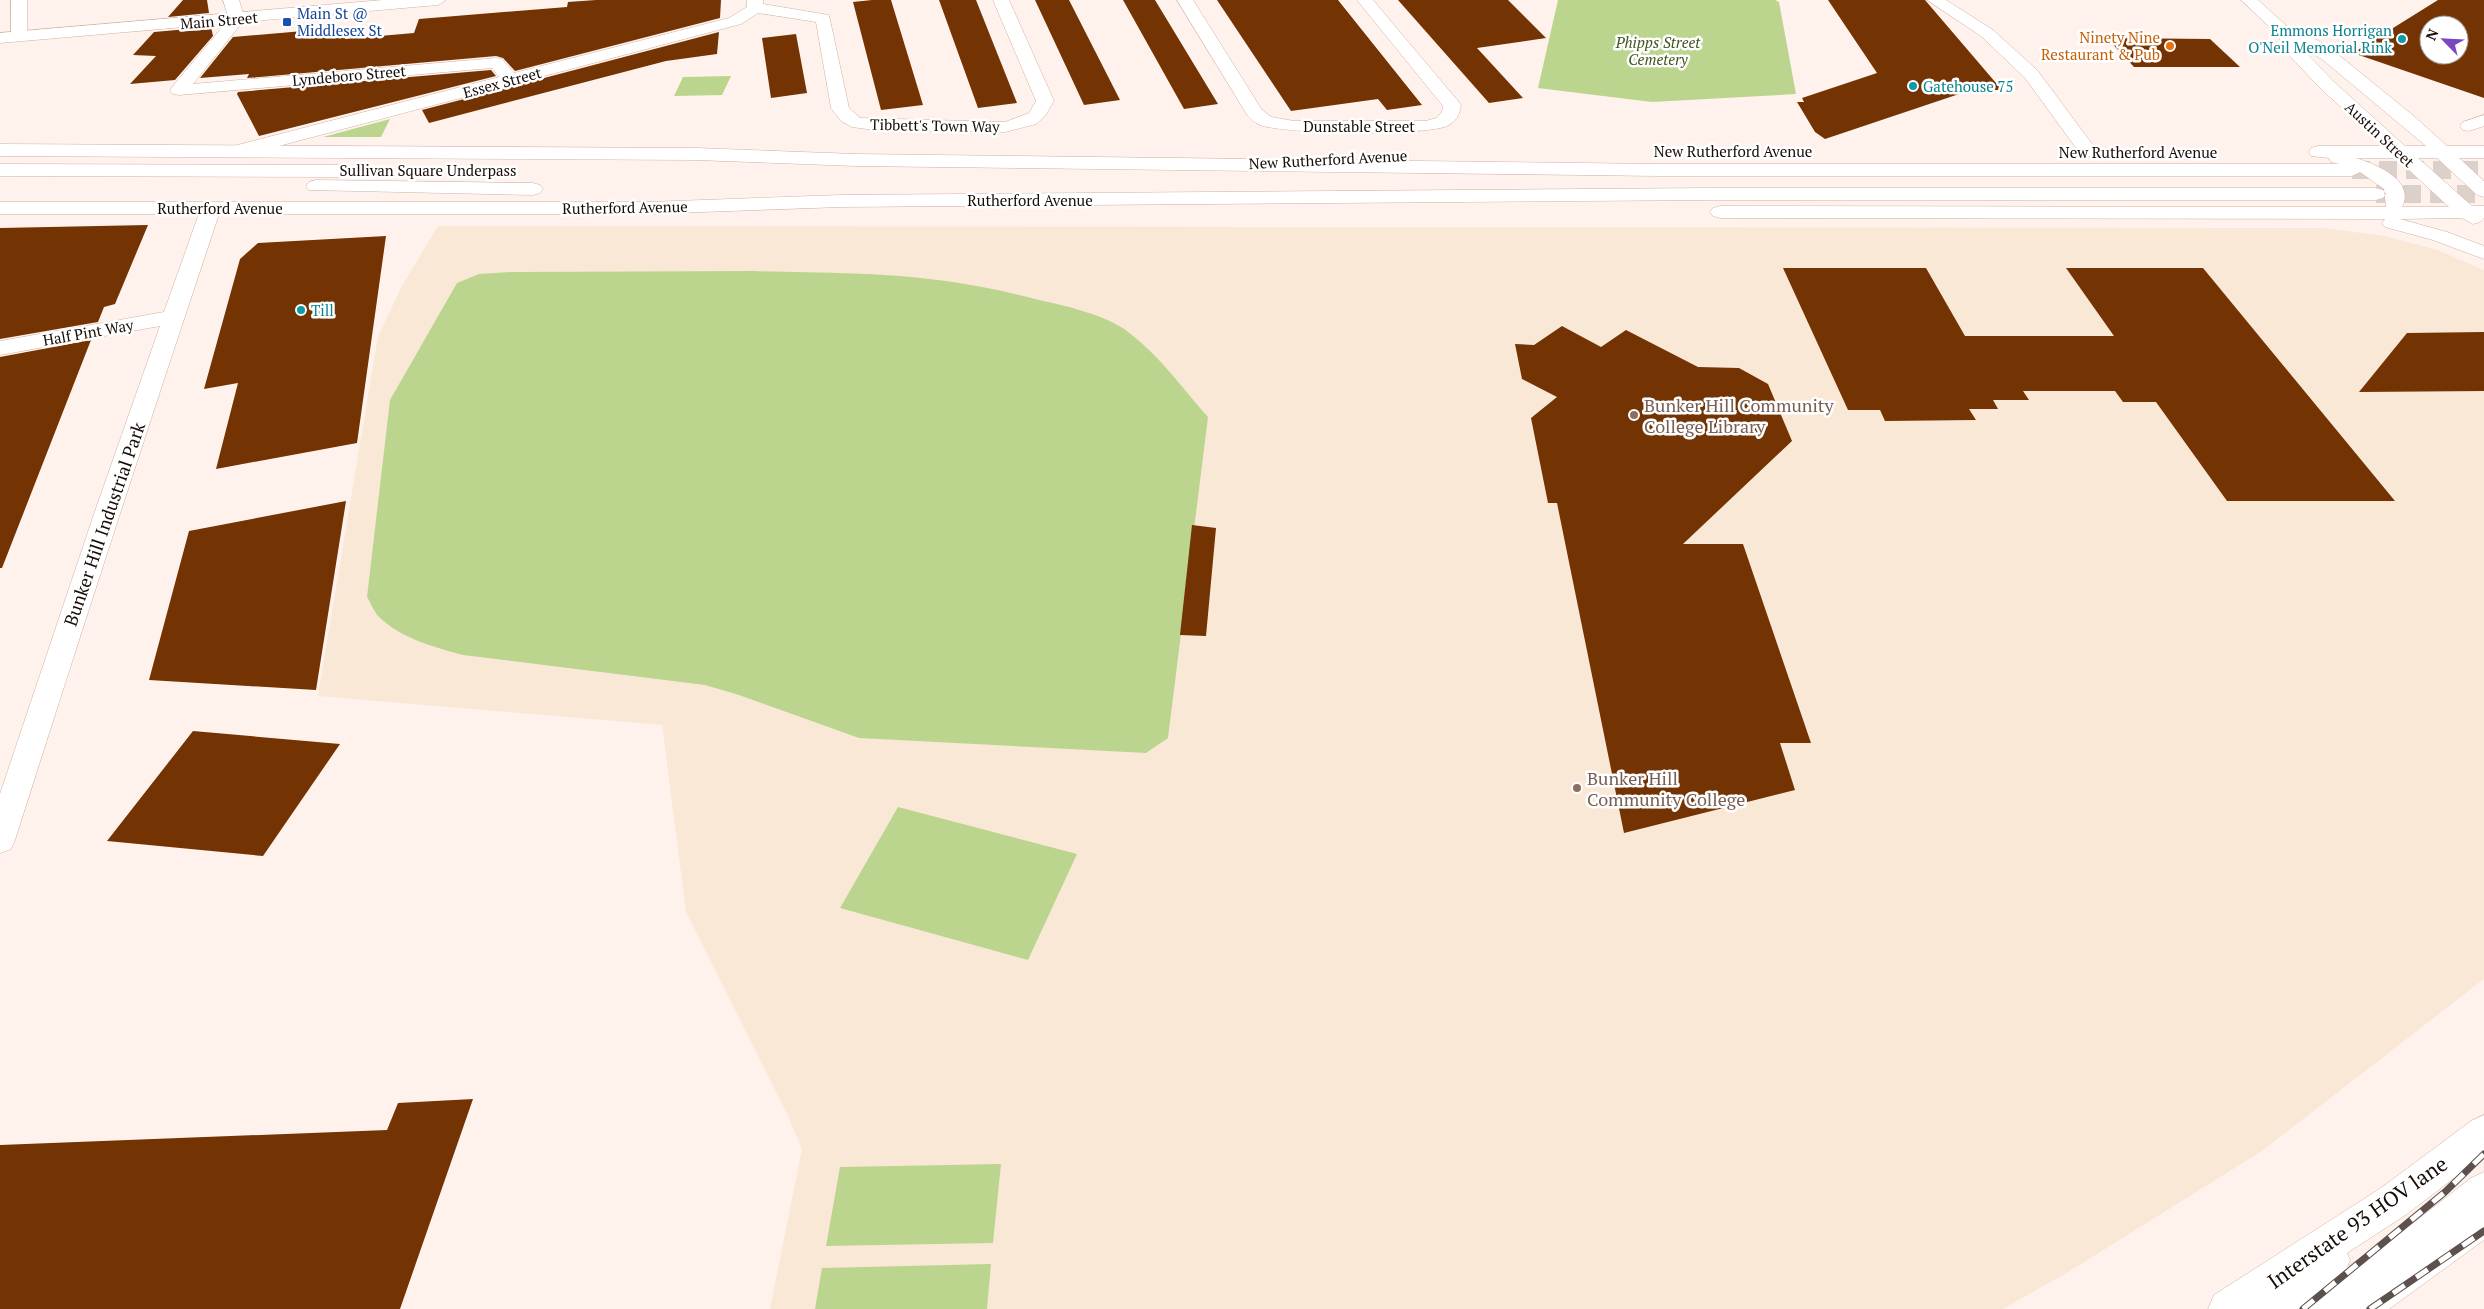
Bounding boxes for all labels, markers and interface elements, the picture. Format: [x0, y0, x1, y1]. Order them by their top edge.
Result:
place label: Main St @ Middlesex St [297, 3, 382, 40]
street label: Main Street [179, 7, 259, 33]
north arrow [2419, 15, 2469, 65]
marker: Main St @ Middlesex St [281, 16, 293, 28]
place label: Emmons Horrigan O'Neil Memorial Rink [2248, 20, 2392, 57]
text: N [2421, 25, 2443, 43]
place label: Ninety Nine Restaurant & Pub [2041, 27, 2160, 64]
park label: Phipps Street Cemetery [1615, 32, 1701, 69]
marker: Emmons Horrigan O'Neil Memorial Rink [2396, 33, 2408, 45]
marker: Ninety Nine Restaurant & Pub [2164, 40, 2176, 52]
street label: Lyndeboro Street [291, 60, 407, 90]
street label: Essex Street [461, 62, 544, 102]
place label: Gatehouse 75 [1923, 76, 2013, 96]
marker: Gatehouse 75 [1907, 80, 1919, 92]
street label: Austin Street [2341, 97, 2419, 172]
street label: Tibbett's Town Way [870, 114, 1000, 136]
street label: Dunstable Street [1303, 116, 1415, 136]
street label: New Rutherford Avenue [1654, 141, 1812, 161]
street label: New Rutherford Avenue [2059, 142, 2217, 162]
street label: New Rutherford Avenue [1248, 145, 1408, 173]
street label: Sullivan Square Underpass [339, 160, 517, 180]
street label: Rutherford Avenue [967, 190, 1093, 210]
street label: Rutherford Avenue [562, 196, 688, 218]
street label: Rutherford Avenue [157, 198, 283, 218]
place label: Till [311, 300, 334, 320]
marker: Till [295, 304, 307, 316]
street label: Half Pint Way [41, 314, 135, 350]
place label: Bunker Hill Community College Library [1644, 393, 1835, 438]
marker: Bunker Hill Community College Library [1628, 409, 1640, 421]
street label: Bunker Hill Industrial Park [58, 418, 150, 629]
place label: Bunker Hill Community College [1587, 766, 1745, 811]
marker: Bunker Hill Community College [1571, 782, 1583, 794]
street label: Interstate 93 HOV lane [2262, 1149, 2452, 1295]

